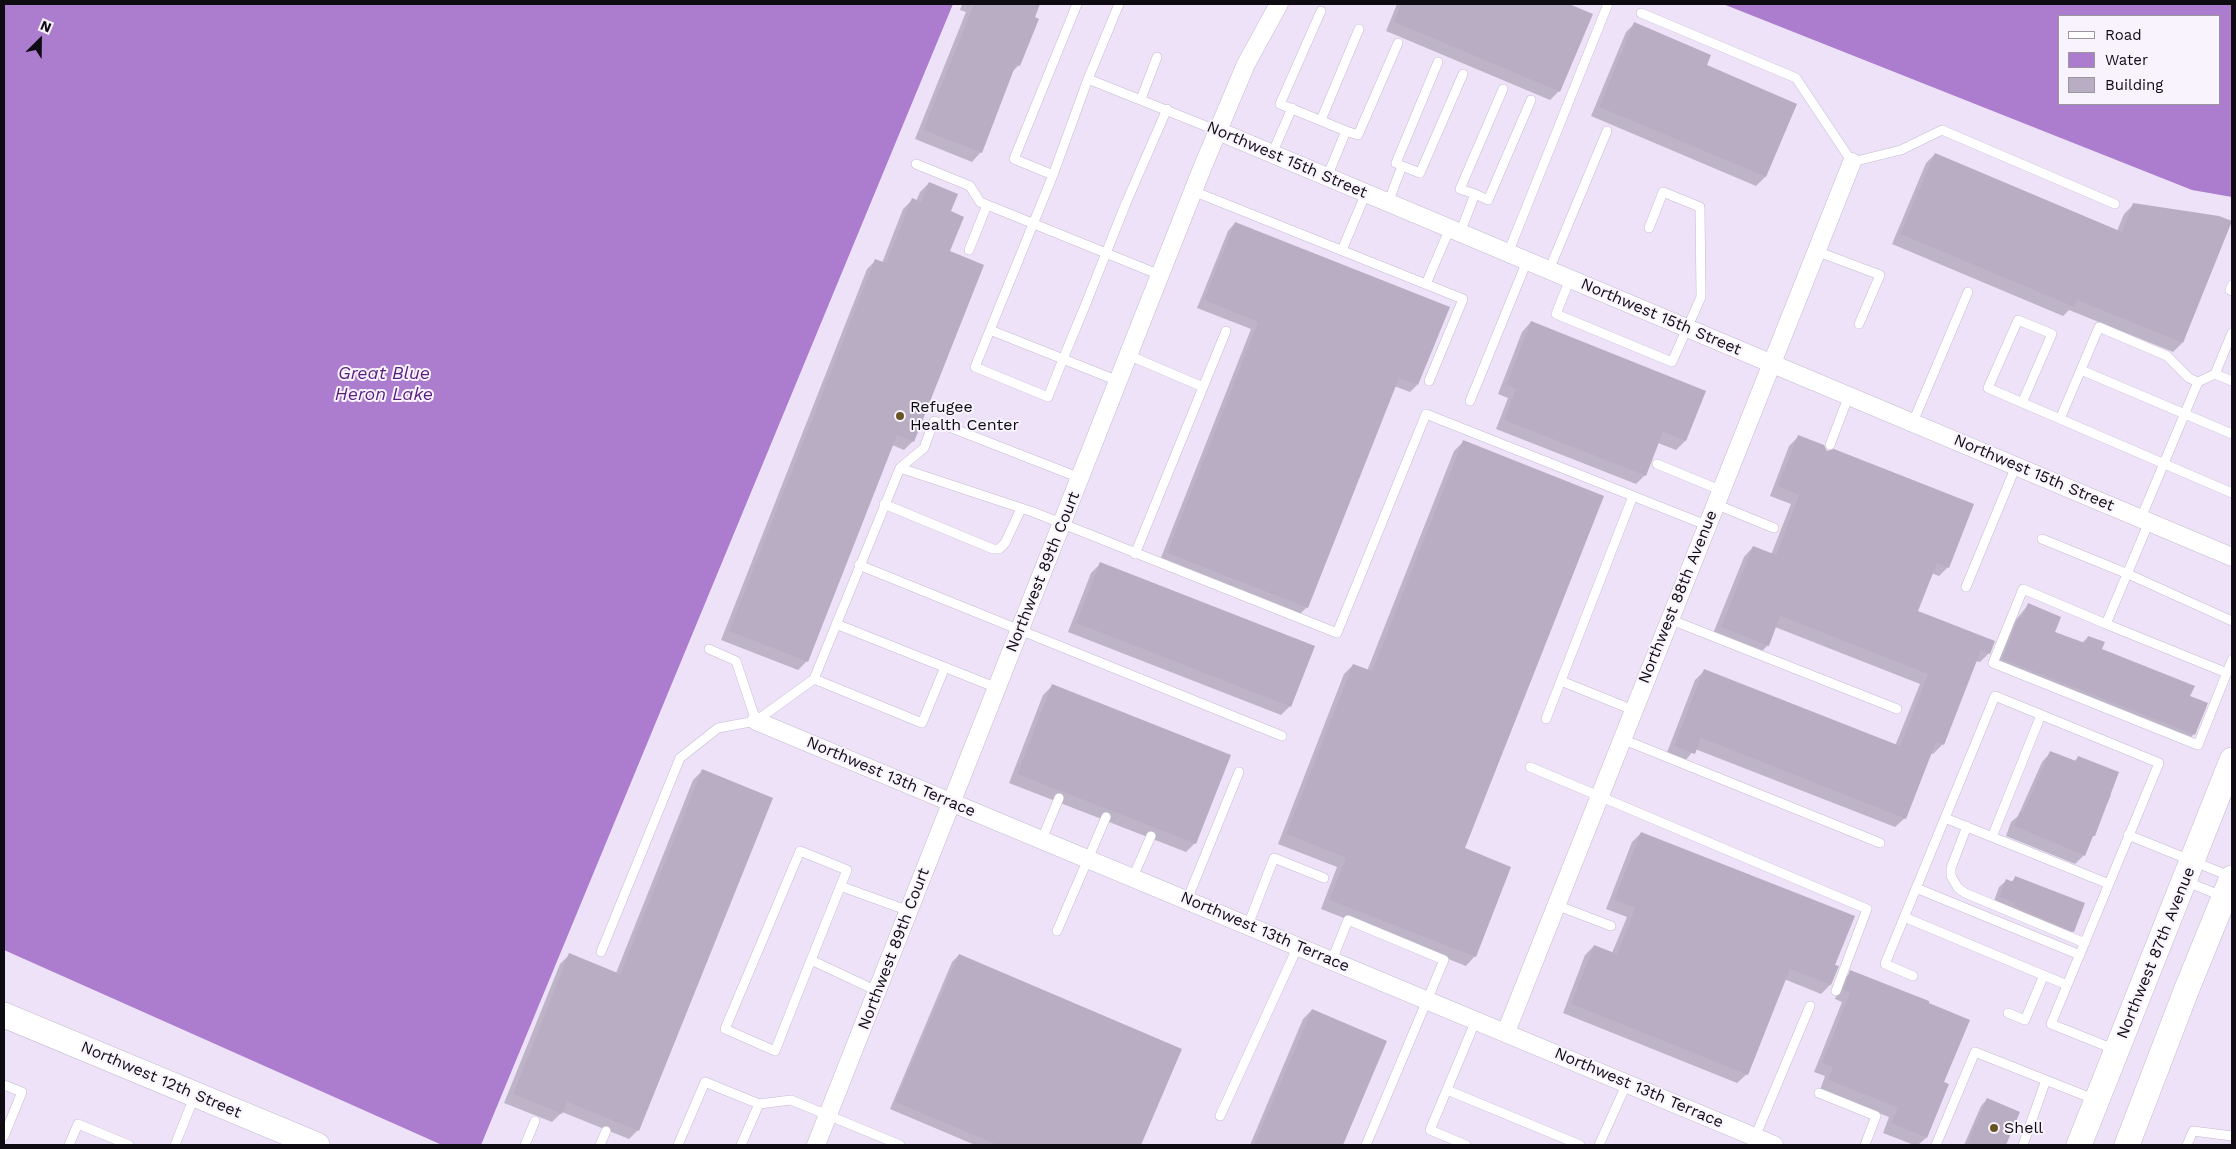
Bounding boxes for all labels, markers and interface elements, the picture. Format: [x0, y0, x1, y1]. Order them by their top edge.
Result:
north arrow [15, 15, 65, 65]
legend [2058, 15, 2221, 105]
text: N [38, 17, 54, 36]
text: Road [2105, 26, 2142, 44]
text: Water [2105, 51, 2148, 69]
text: Building [2105, 76, 2163, 94]
street label: Northwest 15th Street [1204, 117, 1370, 203]
street label: Northwest 15th Street [1578, 274, 1744, 360]
water label: Great Blue Heron Lake [335, 363, 433, 406]
place label: Refugee Health Center [910, 397, 1019, 435]
marker: Refugee Health Center [894, 410, 906, 422]
street label: Northwest 15th Street [1951, 430, 2117, 516]
street label: Northwest 89th Court [1002, 489, 1084, 655]
street label: Northwest 88th Avenue [1634, 508, 1722, 686]
street label: Northwest 13th Terrace [804, 733, 978, 821]
street label: Northwest 87th Avenue [2113, 864, 2199, 1042]
street label: Northwest 89th Court [854, 865, 934, 1033]
street label: Northwest 13th Terrace [1178, 888, 1352, 976]
street label: Northwest 12th Street [78, 1037, 244, 1123]
street label: Northwest 13th Terrace [1552, 1044, 1726, 1132]
place label: Shell [2004, 1118, 2043, 1138]
marker: Shell [1988, 1122, 2000, 1134]

